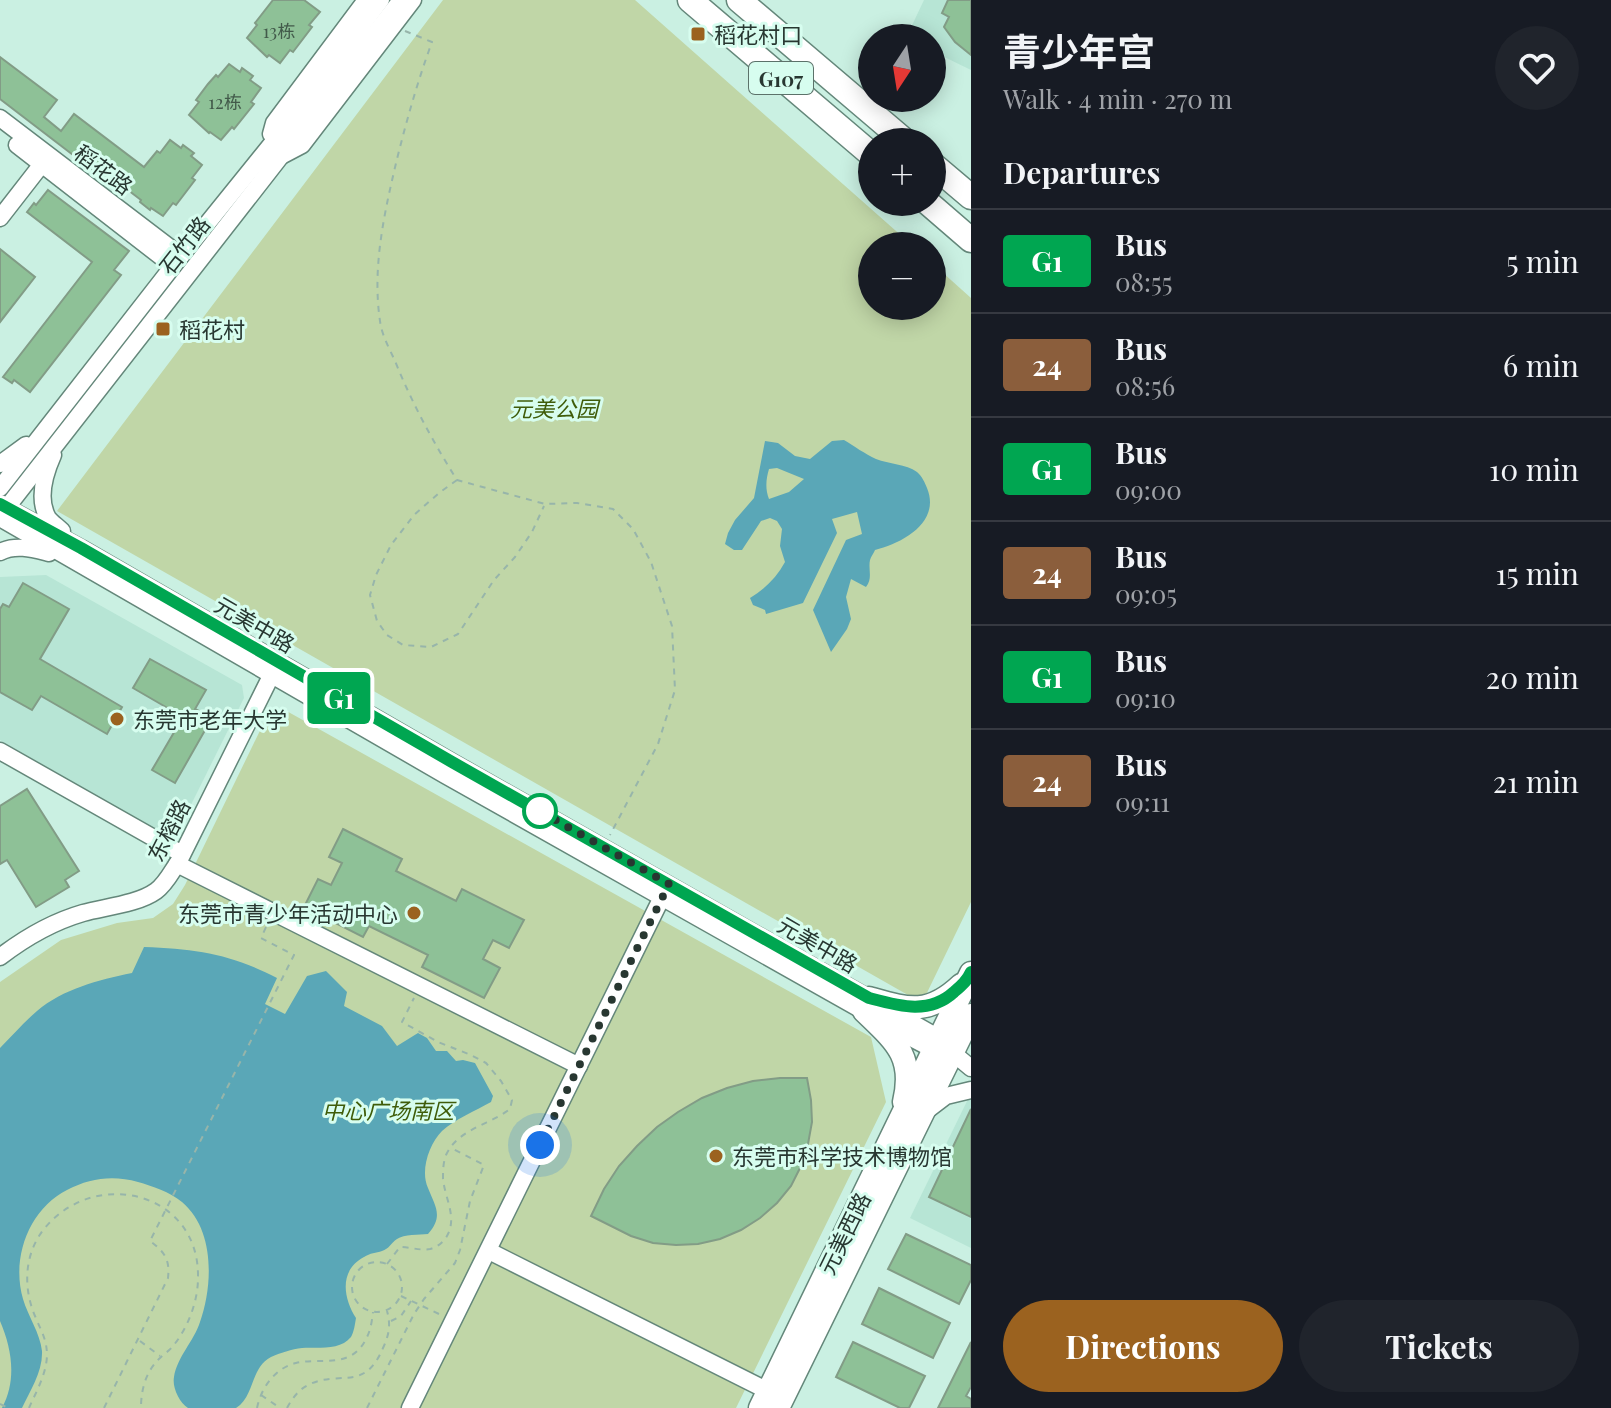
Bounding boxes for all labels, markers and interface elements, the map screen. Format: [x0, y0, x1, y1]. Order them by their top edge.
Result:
house number: 13栋 [263, 19, 295, 43]
place label: 稻花村口 [714, 19, 802, 49]
north arrow [858, 24, 946, 112]
map controls [858, 24, 946, 320]
marker: 稻花村口 [689, 25, 707, 43]
text: 青少年宫 [1003, 25, 1155, 76]
button: heart [1495, 26, 1579, 110]
road number: G107 [749, 62, 813, 94]
text: Walk · 4 min · 270 m [1003, 81, 1232, 116]
house number: 12栋 [208, 90, 242, 114]
button: + [858, 128, 946, 216]
street label: 稻花路 [69, 137, 139, 201]
text: Departures [1003, 152, 1160, 192]
street label: 石竹路 [152, 210, 216, 280]
text: Bus [1115, 224, 1167, 264]
button: − [858, 232, 946, 320]
text: 5 min [1506, 241, 1579, 281]
text: G1 [1031, 242, 1063, 279]
text: 08:55 [1115, 264, 1173, 299]
place label: 稻花村 [179, 314, 245, 344]
marker: 稻花村 [154, 320, 172, 338]
text: Bus [1115, 328, 1167, 368]
text: 6 min [1503, 345, 1579, 385]
text: 24 [1032, 346, 1062, 383]
text: 08:56 [1115, 368, 1175, 403]
park label: 元美公园 [510, 393, 601, 423]
text: Bus [1115, 432, 1167, 472]
text: 10 min [1489, 449, 1579, 489]
text: G1 [1031, 450, 1063, 487]
text: 09:00 [1115, 472, 1182, 507]
text: Bus [1115, 536, 1167, 576]
text: 15 min [1495, 553, 1579, 593]
text: 24 [1032, 554, 1062, 591]
text: 09:05 [1115, 576, 1177, 611]
street label: 元美中路 [209, 589, 301, 659]
text: Bus [1115, 640, 1167, 680]
text: 20 min [1486, 657, 1579, 697]
text: G1 [1031, 658, 1063, 695]
line badge: G1 [303, 672, 375, 724]
text: G1 [323, 679, 355, 716]
text: 09:10 [1115, 680, 1176, 715]
place label: 东莞市老年大学 [133, 704, 287, 734]
marker: 东莞市老年大学 [108, 710, 126, 728]
text: Bus [1115, 744, 1167, 784]
text: 21 min [1493, 761, 1579, 801]
text: 24 [1032, 762, 1062, 799]
text: 09:11 [1115, 784, 1170, 819]
street label: 东榕路 [140, 794, 196, 866]
unlabelled marker [523, 794, 557, 828]
place label: 东莞市青少年活动中心 [178, 898, 398, 928]
marker: 东莞市青少年活动中心 [405, 904, 423, 922]
street label: 元美中路 [772, 909, 864, 979]
park label: 中心广场南区 [322, 1095, 457, 1125]
your location [520, 1125, 560, 1165]
place label: 东莞市科学技术博物馆 [732, 1141, 952, 1171]
marker: 东莞市科学技术博物馆 [707, 1147, 725, 1165]
street label: 元美西路 [811, 1187, 877, 1279]
button: Directions [1003, 1300, 1283, 1392]
button: Tickets [1299, 1300, 1579, 1392]

